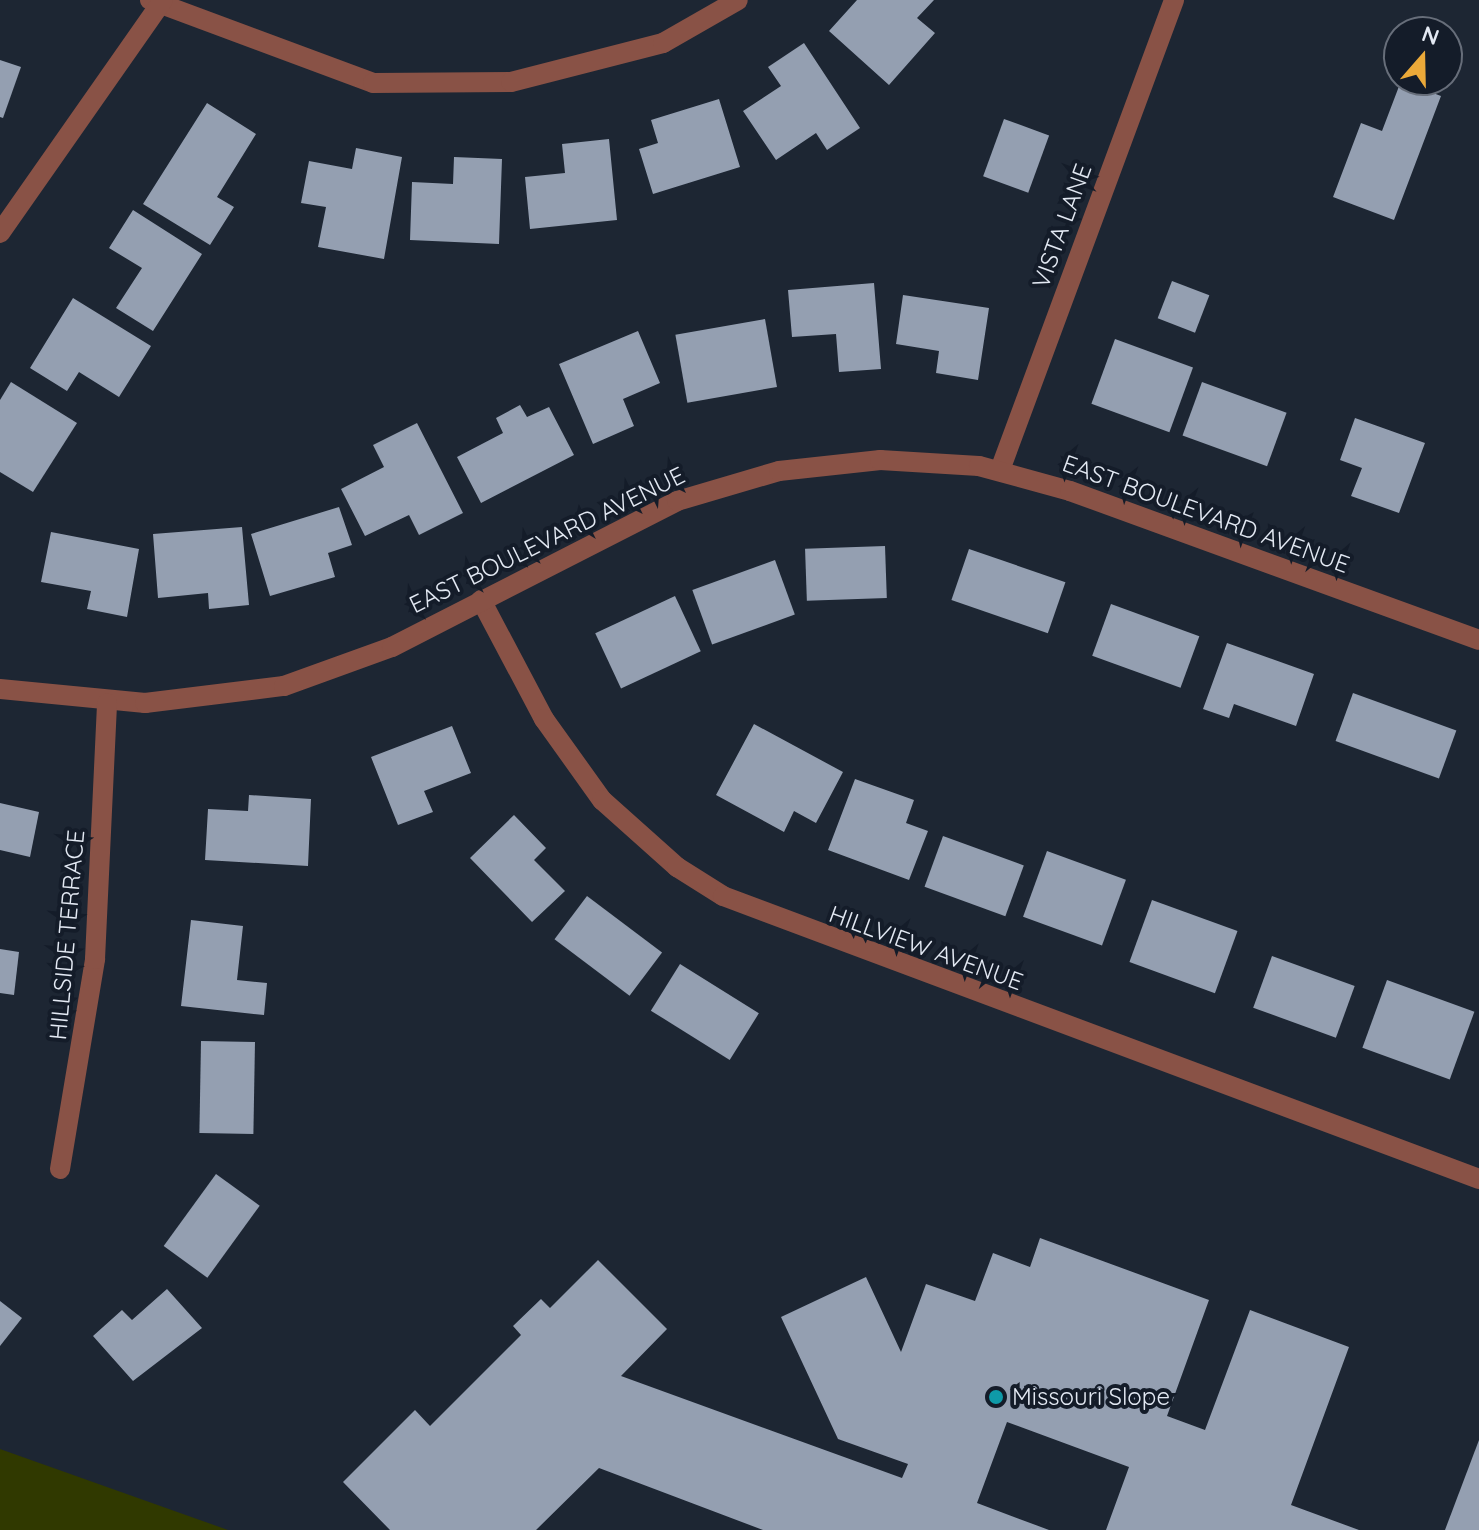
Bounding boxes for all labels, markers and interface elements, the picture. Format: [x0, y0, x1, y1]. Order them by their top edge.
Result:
north arrow [1383, 16, 1463, 96]
text: N [1418, 19, 1443, 51]
street label: VISTA LANE [1026, 160, 1098, 292]
street label: EAST BOULEVARD AVENUE [1059, 449, 1353, 579]
street label: EAST BOULEVARD AVENUE [405, 461, 689, 619]
street label: HILLSIDE TERRACE [43, 829, 91, 1041]
street label: HILLVIEW AVENUE [825, 900, 1027, 996]
place label: Missouri Slope [1012, 1383, 1170, 1411]
marker: Missouri Slope [987, 1388, 1005, 1406]

